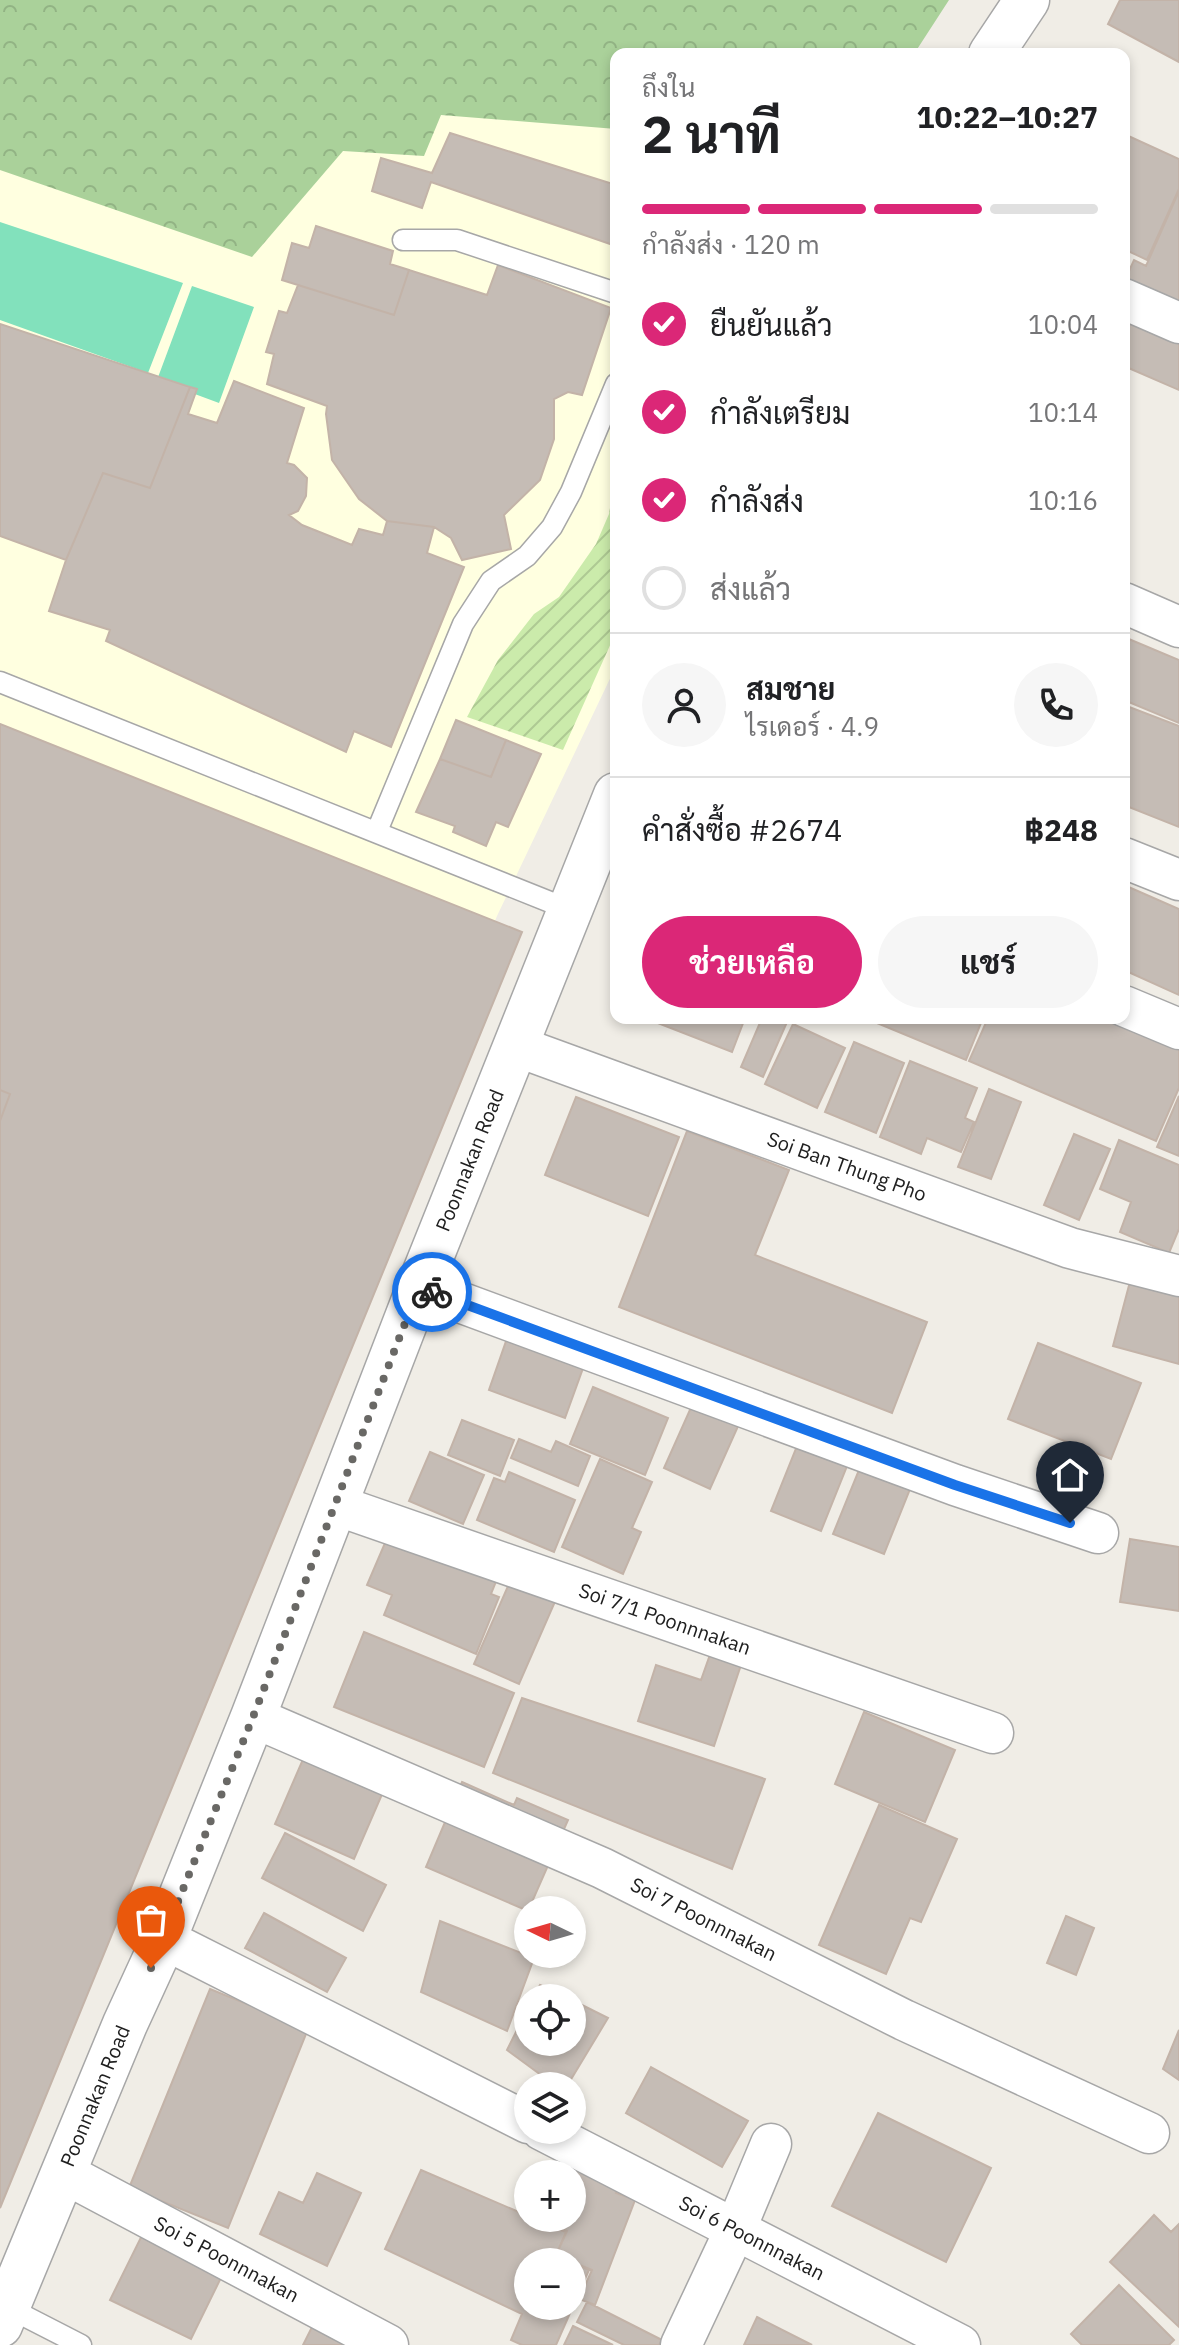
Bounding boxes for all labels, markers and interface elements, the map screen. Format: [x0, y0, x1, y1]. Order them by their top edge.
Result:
text: ถึงใน [642, 70, 695, 104]
text: 10:22–10:27 [917, 97, 1098, 136]
text: 2 นาที [642, 100, 781, 167]
text: กำลังส่ง · 120 m [642, 227, 820, 261]
icon: check [642, 302, 686, 346]
text: ยืนยันแล้ว [710, 305, 833, 344]
text: 10:04 [1028, 307, 1098, 341]
icon: check [642, 390, 686, 434]
text: กำลังเตรียม [710, 393, 850, 432]
text: 10:14 [1028, 395, 1098, 429]
icon: check [642, 478, 686, 522]
text: กำลังส่ง [710, 481, 804, 520]
text: 10:16 [1028, 483, 1098, 517]
text: ส่งแล้ว [710, 569, 791, 608]
button: person [642, 663, 726, 747]
button: phone [1014, 663, 1098, 747]
text: สมชาย [746, 669, 835, 708]
text: ไรเดอร์ · 4.9 [746, 709, 879, 743]
text: คำสั่งซื้อ #2674 [642, 810, 842, 849]
text: ฿248 [1024, 810, 1098, 849]
button: ช่วยเหลือ [642, 916, 862, 1008]
button: แชร์ [878, 916, 1098, 1008]
street label: Poonnakan Road [429, 1085, 510, 1235]
street label: Soi Ban Thung Pho [763, 1125, 930, 1208]
courier [392, 1252, 472, 1332]
icon: bike [410, 1270, 454, 1314]
pin [1036, 1441, 1104, 1523]
icon: home [1048, 1453, 1092, 1497]
street label: Soi 7/1 Poonnnakan [575, 1576, 755, 1661]
street label: Soi 7 Poonnnakan [626, 1870, 782, 1967]
pin [117, 1886, 185, 1968]
north arrow [514, 1896, 586, 1968]
map controls [514, 1896, 586, 2320]
icon: bag [129, 1898, 173, 1942]
button: locate [514, 1984, 586, 2056]
street label: Poonnakan Road [53, 2021, 136, 2171]
button: layers [514, 2072, 586, 2144]
button: + [514, 2160, 586, 2232]
street label: Soi 6 Poonnnakan [674, 2189, 830, 2286]
street label: Soi 5 Poonnnakan [149, 2209, 304, 2308]
button: − [514, 2248, 586, 2320]

